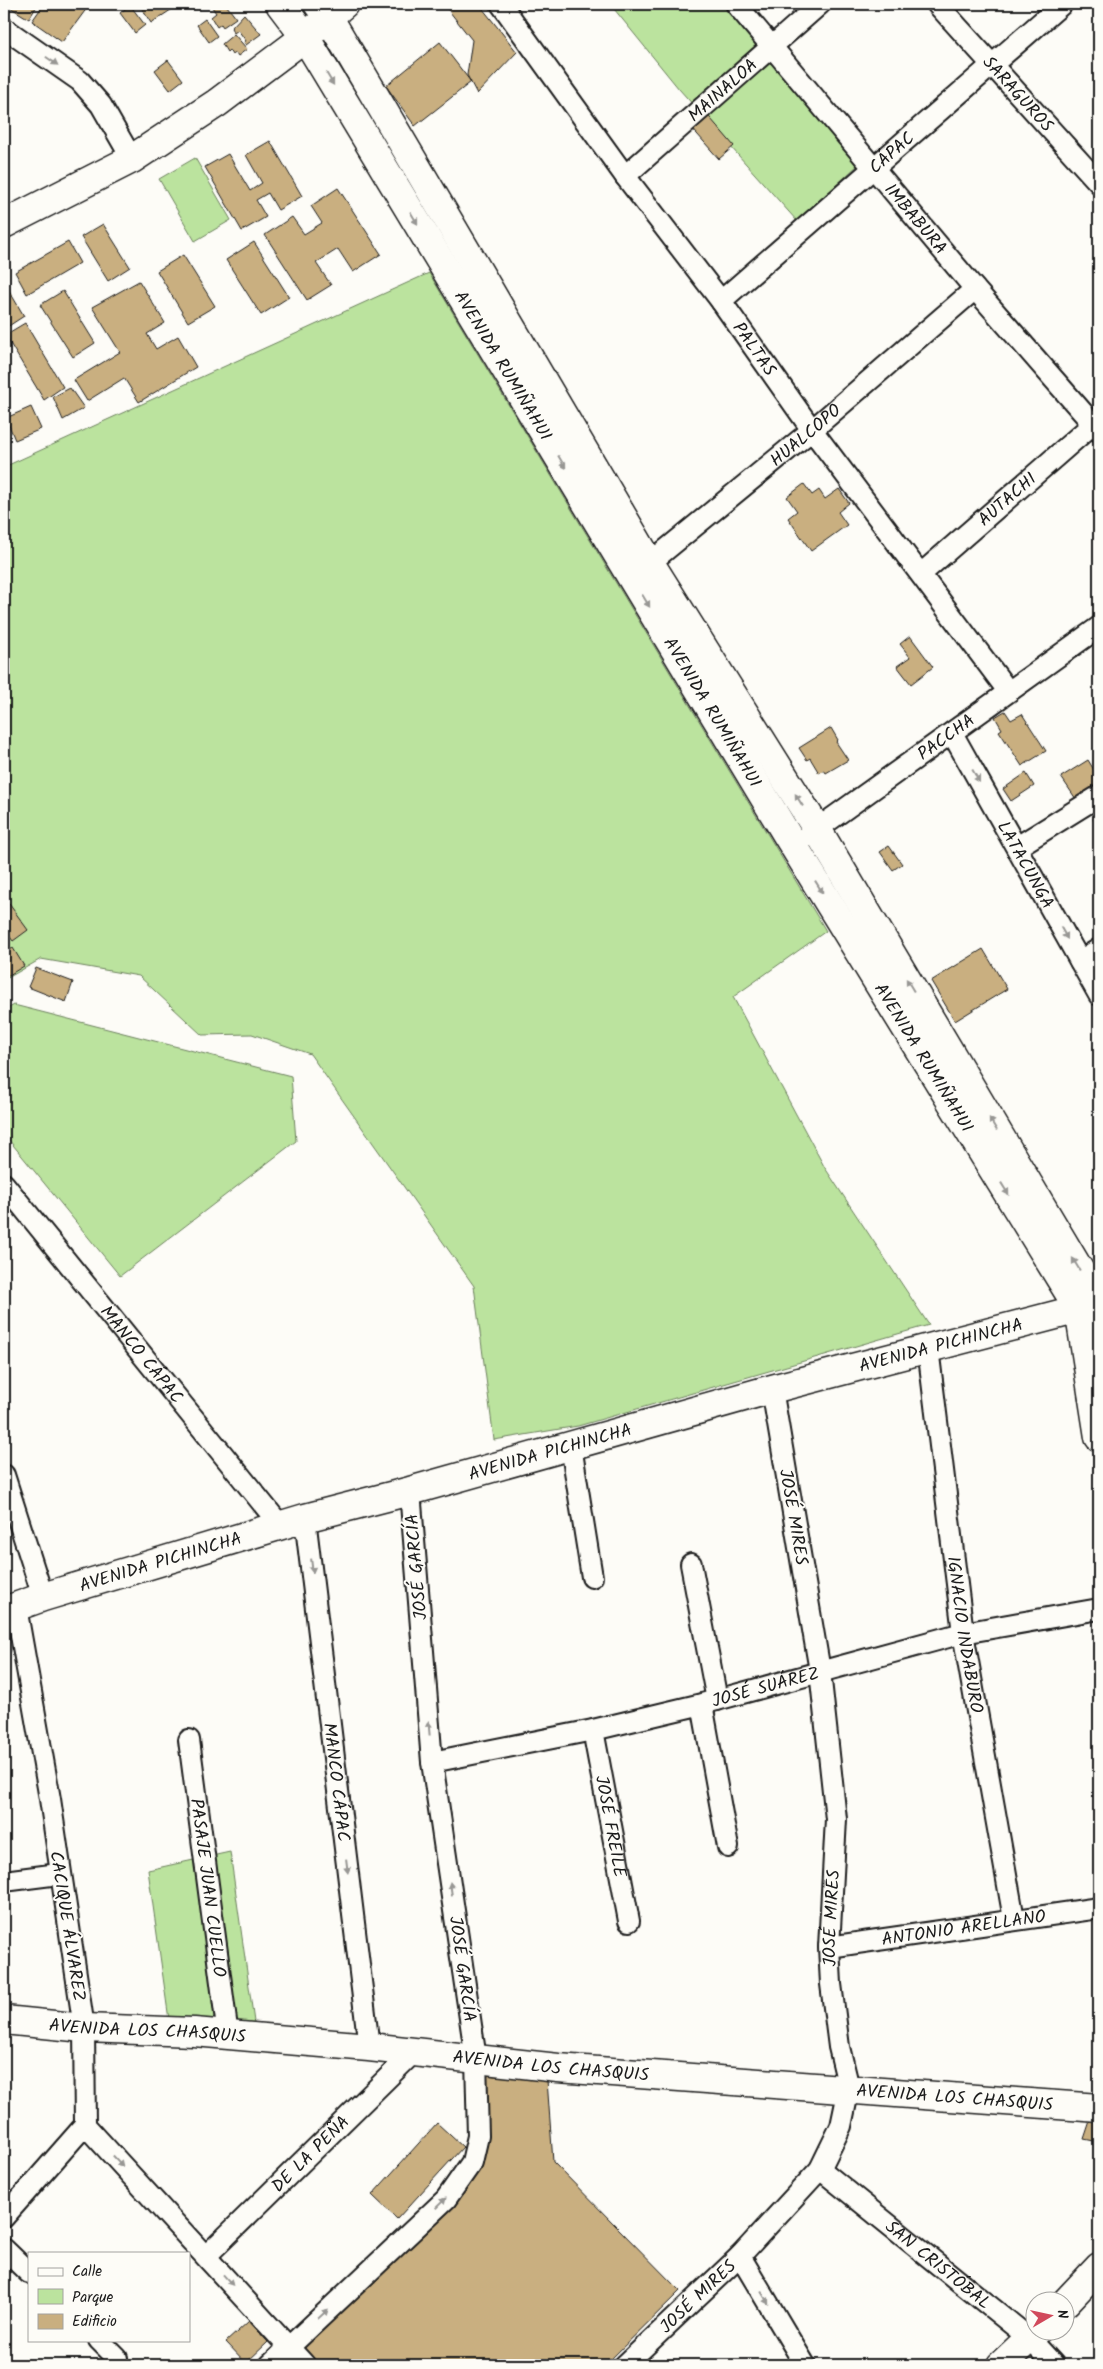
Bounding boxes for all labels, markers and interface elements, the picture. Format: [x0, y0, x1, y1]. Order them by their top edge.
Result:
street label: SARAGUROS [974, 50, 1060, 140]
street label: MAINALOA [682, 52, 765, 130]
one-way arrow [45, 56, 58, 66]
one-way arrow [325, 73, 334, 86]
street label: CÁPAC [863, 125, 922, 182]
street label: IMBABURA [876, 177, 954, 262]
one-way arrow [409, 212, 419, 225]
street label: AVENIDA RUMIÑAHUI [445, 285, 559, 447]
street label: PALTAS [724, 316, 783, 383]
street label: HUALCOPO [764, 397, 849, 475]
one-way arrow [557, 455, 566, 468]
street label: AUTACHI [972, 466, 1044, 534]
one-way arrow [641, 594, 650, 607]
street label: AVENIDA RUMIÑAHUI [655, 632, 768, 794]
street label: PACCHA [912, 707, 982, 769]
one-way arrow [972, 769, 981, 782]
one-way arrow [794, 794, 803, 807]
street label: LATACUNGA [988, 816, 1061, 915]
one-way arrow [814, 880, 824, 893]
one-way arrow [1060, 926, 1069, 939]
street label: AVENIDA RUMIÑAHUI [866, 978, 980, 1139]
one-way arrow [905, 978, 914, 991]
one-way arrow [988, 1118, 997, 1131]
one-way arrow [1001, 1182, 1010, 1195]
one-way arrow [1072, 1257, 1081, 1270]
street label: MANCO CÁPAC [92, 1300, 190, 1411]
street label: AVENIDA PICHINCHA [856, 1311, 1026, 1382]
street label: AVENIDA PICHINCHA [465, 1416, 636, 1490]
street label: JOSÉ MIRES [770, 1467, 815, 1568]
street label: JOSÉ GARCÍA [398, 1512, 437, 1621]
street label: AVENIDA PICHINCHA [76, 1525, 246, 1601]
street label: IGNACIO INDABURO [938, 1555, 990, 1716]
one-way arrow [308, 1558, 316, 1574]
street label: JOSÉ SUÁREZ [709, 1660, 823, 1717]
one-way arrow [425, 1720, 433, 1736]
street label: MANCO CÁPAC [314, 1721, 357, 1843]
street label: JOSÉ FREILE [586, 1773, 634, 1880]
street label: PASAJE JUAN CUELLO [181, 1797, 233, 1979]
street label: CACIQUE ÁLVAREZ [40, 1849, 93, 2003]
one-way arrow [343, 1859, 351, 1875]
street label: JOSÉ MIRES [816, 1868, 849, 1967]
one-way arrow [446, 1881, 454, 1897]
street label: ANTONIO ARELLANO [880, 1903, 1048, 1955]
street label: JOSÉ GARCÍA [440, 1914, 483, 2024]
street label: AVENIDA LOS CHASQUIS [48, 2012, 247, 2052]
street label: AVENIDA LOS CHASQUIS [451, 2043, 650, 2091]
street label: AVENIDA LOS CHASQUIS [855, 2077, 1054, 2121]
street label: DE LA PEÑA [265, 2109, 357, 2200]
one-way arrow [112, 2155, 124, 2167]
one-way arrow [435, 2197, 447, 2209]
street label: SAN CRISTÓBAL [878, 2214, 997, 2318]
legend [28, 2252, 190, 2342]
street label: JOSÉ MIRES [653, 2253, 744, 2341]
text: Calle [72, 2260, 102, 2284]
one-way arrow [222, 2274, 234, 2286]
text: Parque [72, 2286, 113, 2310]
one-way arrow [760, 2291, 769, 2304]
north arrow [1026, 2292, 1076, 2342]
one-way arrow [317, 2308, 329, 2320]
text: N [1050, 2308, 1073, 2320]
text: Edificio [72, 2310, 117, 2334]

